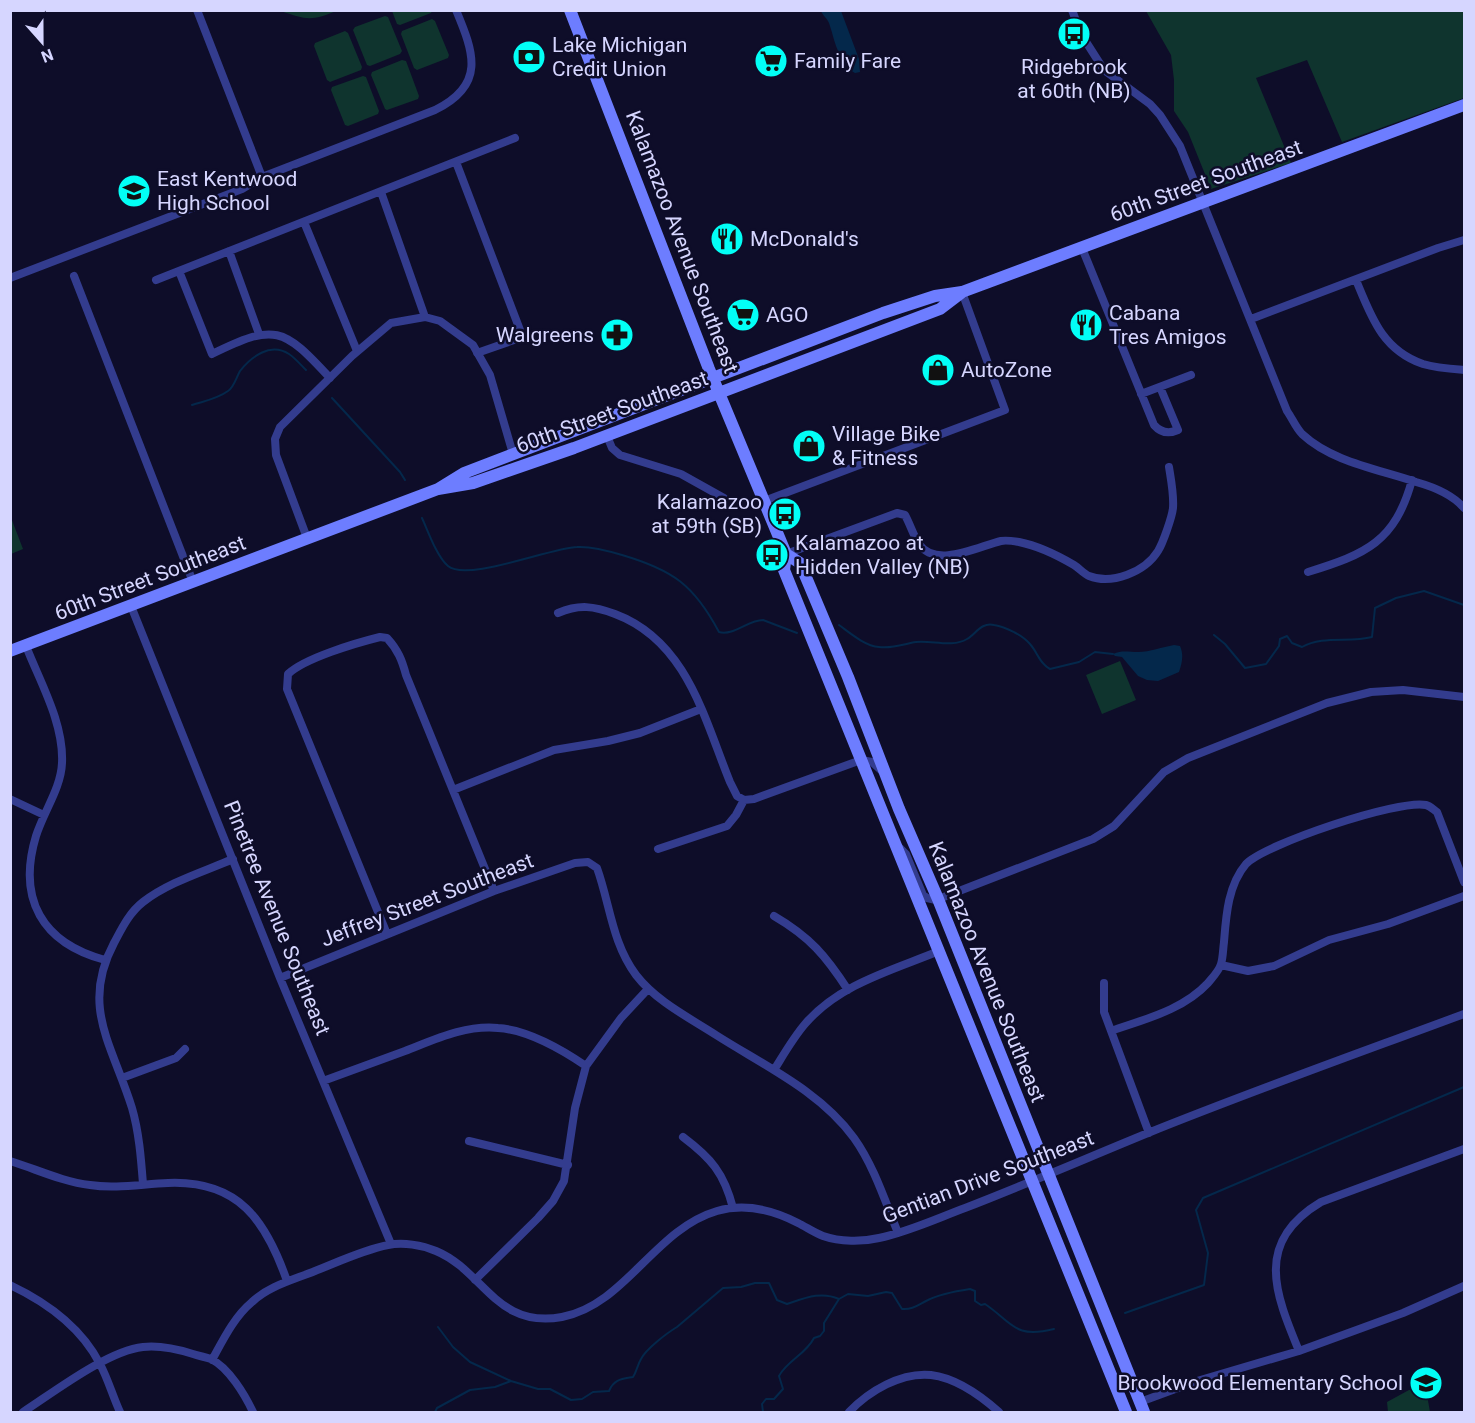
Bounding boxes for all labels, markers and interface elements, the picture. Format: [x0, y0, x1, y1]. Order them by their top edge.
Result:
north arrow [12, 12, 72, 72]
bus stop icon: Ridgebrook at 60th (NB) [1056, 16, 1092, 52]
place label: Lake Michigan Credit Union [552, 33, 687, 81]
bank icon: Lake Michigan Credit Union [511, 39, 547, 75]
supermarket icon: Family Fare [753, 43, 789, 79]
text: N [39, 45, 56, 66]
place label: Family Fare [794, 49, 901, 73]
place label: Ridgebrook at 60th (NB) [1017, 55, 1131, 103]
street label: Kalamazoo Avenue Southeast [621, 107, 743, 377]
street label: 60th Street Southeast [1107, 135, 1305, 227]
place label: East Kentwood High School [157, 167, 297, 215]
school or university icon: East Kentwood High School [116, 173, 152, 209]
restaurant icon: McDonald's [709, 221, 745, 257]
place label: McDonald's [750, 227, 859, 251]
supermarket icon: AGO [725, 297, 761, 333]
place label: Cabana Tres Amigos [1109, 301, 1227, 349]
place label: AGO [766, 303, 808, 327]
restaurant icon: Cabana Tres Amigos [1068, 307, 1104, 343]
pharmacy icon: Walgreens [599, 317, 635, 353]
place label: Walgreens [496, 323, 594, 347]
shop icon: AutoZone [920, 352, 956, 388]
place label: AutoZone [961, 358, 1052, 382]
street label: 60th Street Southeast [513, 366, 711, 458]
place label: Village Bike & Fitness [832, 422, 940, 470]
shop icon: Village Bike & Fitness [791, 428, 827, 464]
place label: Kalamazoo at 59th (SB) [651, 490, 762, 538]
bus stop icon: Kalamazoo at 59th (SB) [767, 496, 803, 532]
street label: 60th Street Southeast [51, 530, 249, 626]
place label: Kalamazoo at Hidden Valley (NB) [795, 531, 970, 579]
bus stop icon: Kalamazoo at Hidden Valley (NB) [754, 537, 790, 573]
street label: Pinetree Avenue Southeast [219, 797, 335, 1039]
street label: Kalamazoo Avenue Southeast [924, 838, 1050, 1106]
street label: Jeffrey Street Southeast [317, 848, 537, 952]
street label: Gentian Drive Southeast [879, 1126, 1097, 1228]
school or university icon: Brookwood Elementary School [1408, 1365, 1444, 1401]
place label: Brookwood Elementary School [1117, 1371, 1403, 1395]

